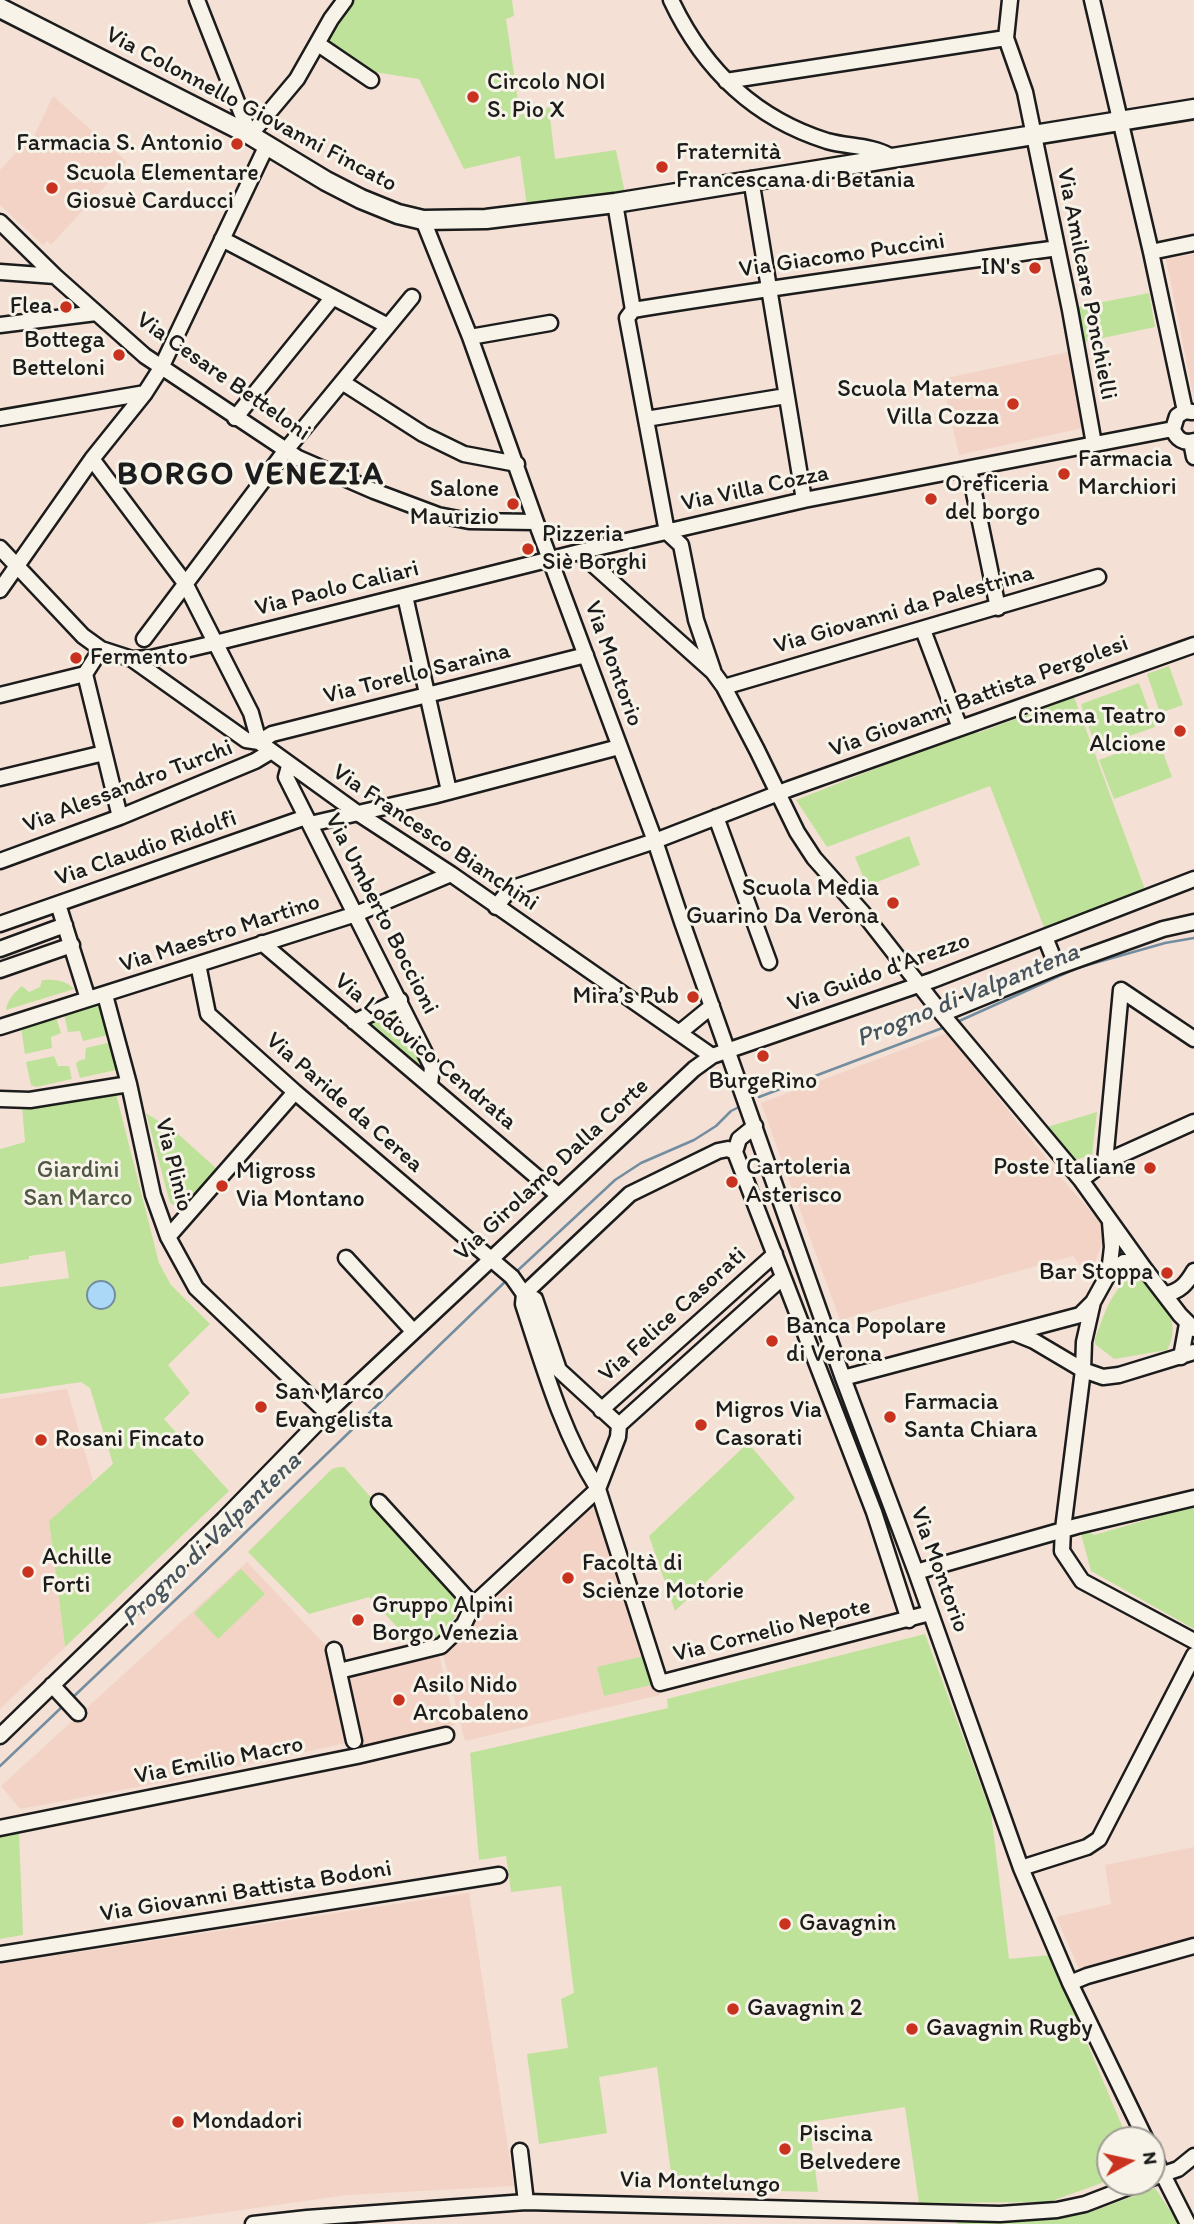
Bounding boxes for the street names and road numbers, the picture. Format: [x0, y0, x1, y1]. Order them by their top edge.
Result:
street label: Via Colonnello Giovanni Fincato [100, 21, 402, 199]
street label: Via Amilcare Ponchielli [1049, 166, 1123, 402]
street label: Via Giacomo Puccini [737, 227, 947, 285]
street label: Via Cesare Betteloni [130, 306, 316, 448]
street label: Via Villa Cozza [679, 459, 831, 519]
street label: Via Paolo Caliari [252, 555, 422, 623]
street label: Via Giovanni da Palestrina [771, 559, 1037, 661]
street label: Via Montorio [577, 597, 649, 731]
street label: Via Giovanni Battista Pergolesi [826, 629, 1132, 765]
street label: Via Torello Saraina [321, 637, 513, 711]
street label: Via Alessandro Turchi [19, 734, 237, 840]
street label: Via Francesco Bianchini [326, 758, 544, 918]
street label: Via Claudio Ridolfi [51, 804, 241, 894]
street label: Via Umberto Boccioni [318, 809, 444, 1019]
street label: Via Maestro Martino [116, 888, 324, 980]
street label: Via Guido d'Arezzo [784, 927, 974, 1019]
street label: Via Lodovico Cendrata [328, 967, 522, 1137]
street label: Via Paride da Cerea [259, 1027, 429, 1179]
street label: Via Girolamo Dalla Corte [449, 1072, 655, 1268]
street label: Via Plinio [148, 1115, 198, 1215]
street label: Via Felice Casorati [593, 1241, 753, 1389]
street label: Via Montorio [903, 1503, 975, 1637]
street label: Via Cornelio Nepote [670, 1593, 874, 1669]
street label: Via Emilio Macro [132, 1731, 306, 1791]
street label: Via Giovanni Battista Bodoni [98, 1855, 394, 1929]
street label: Via Montelungo [619, 2166, 781, 2200]

